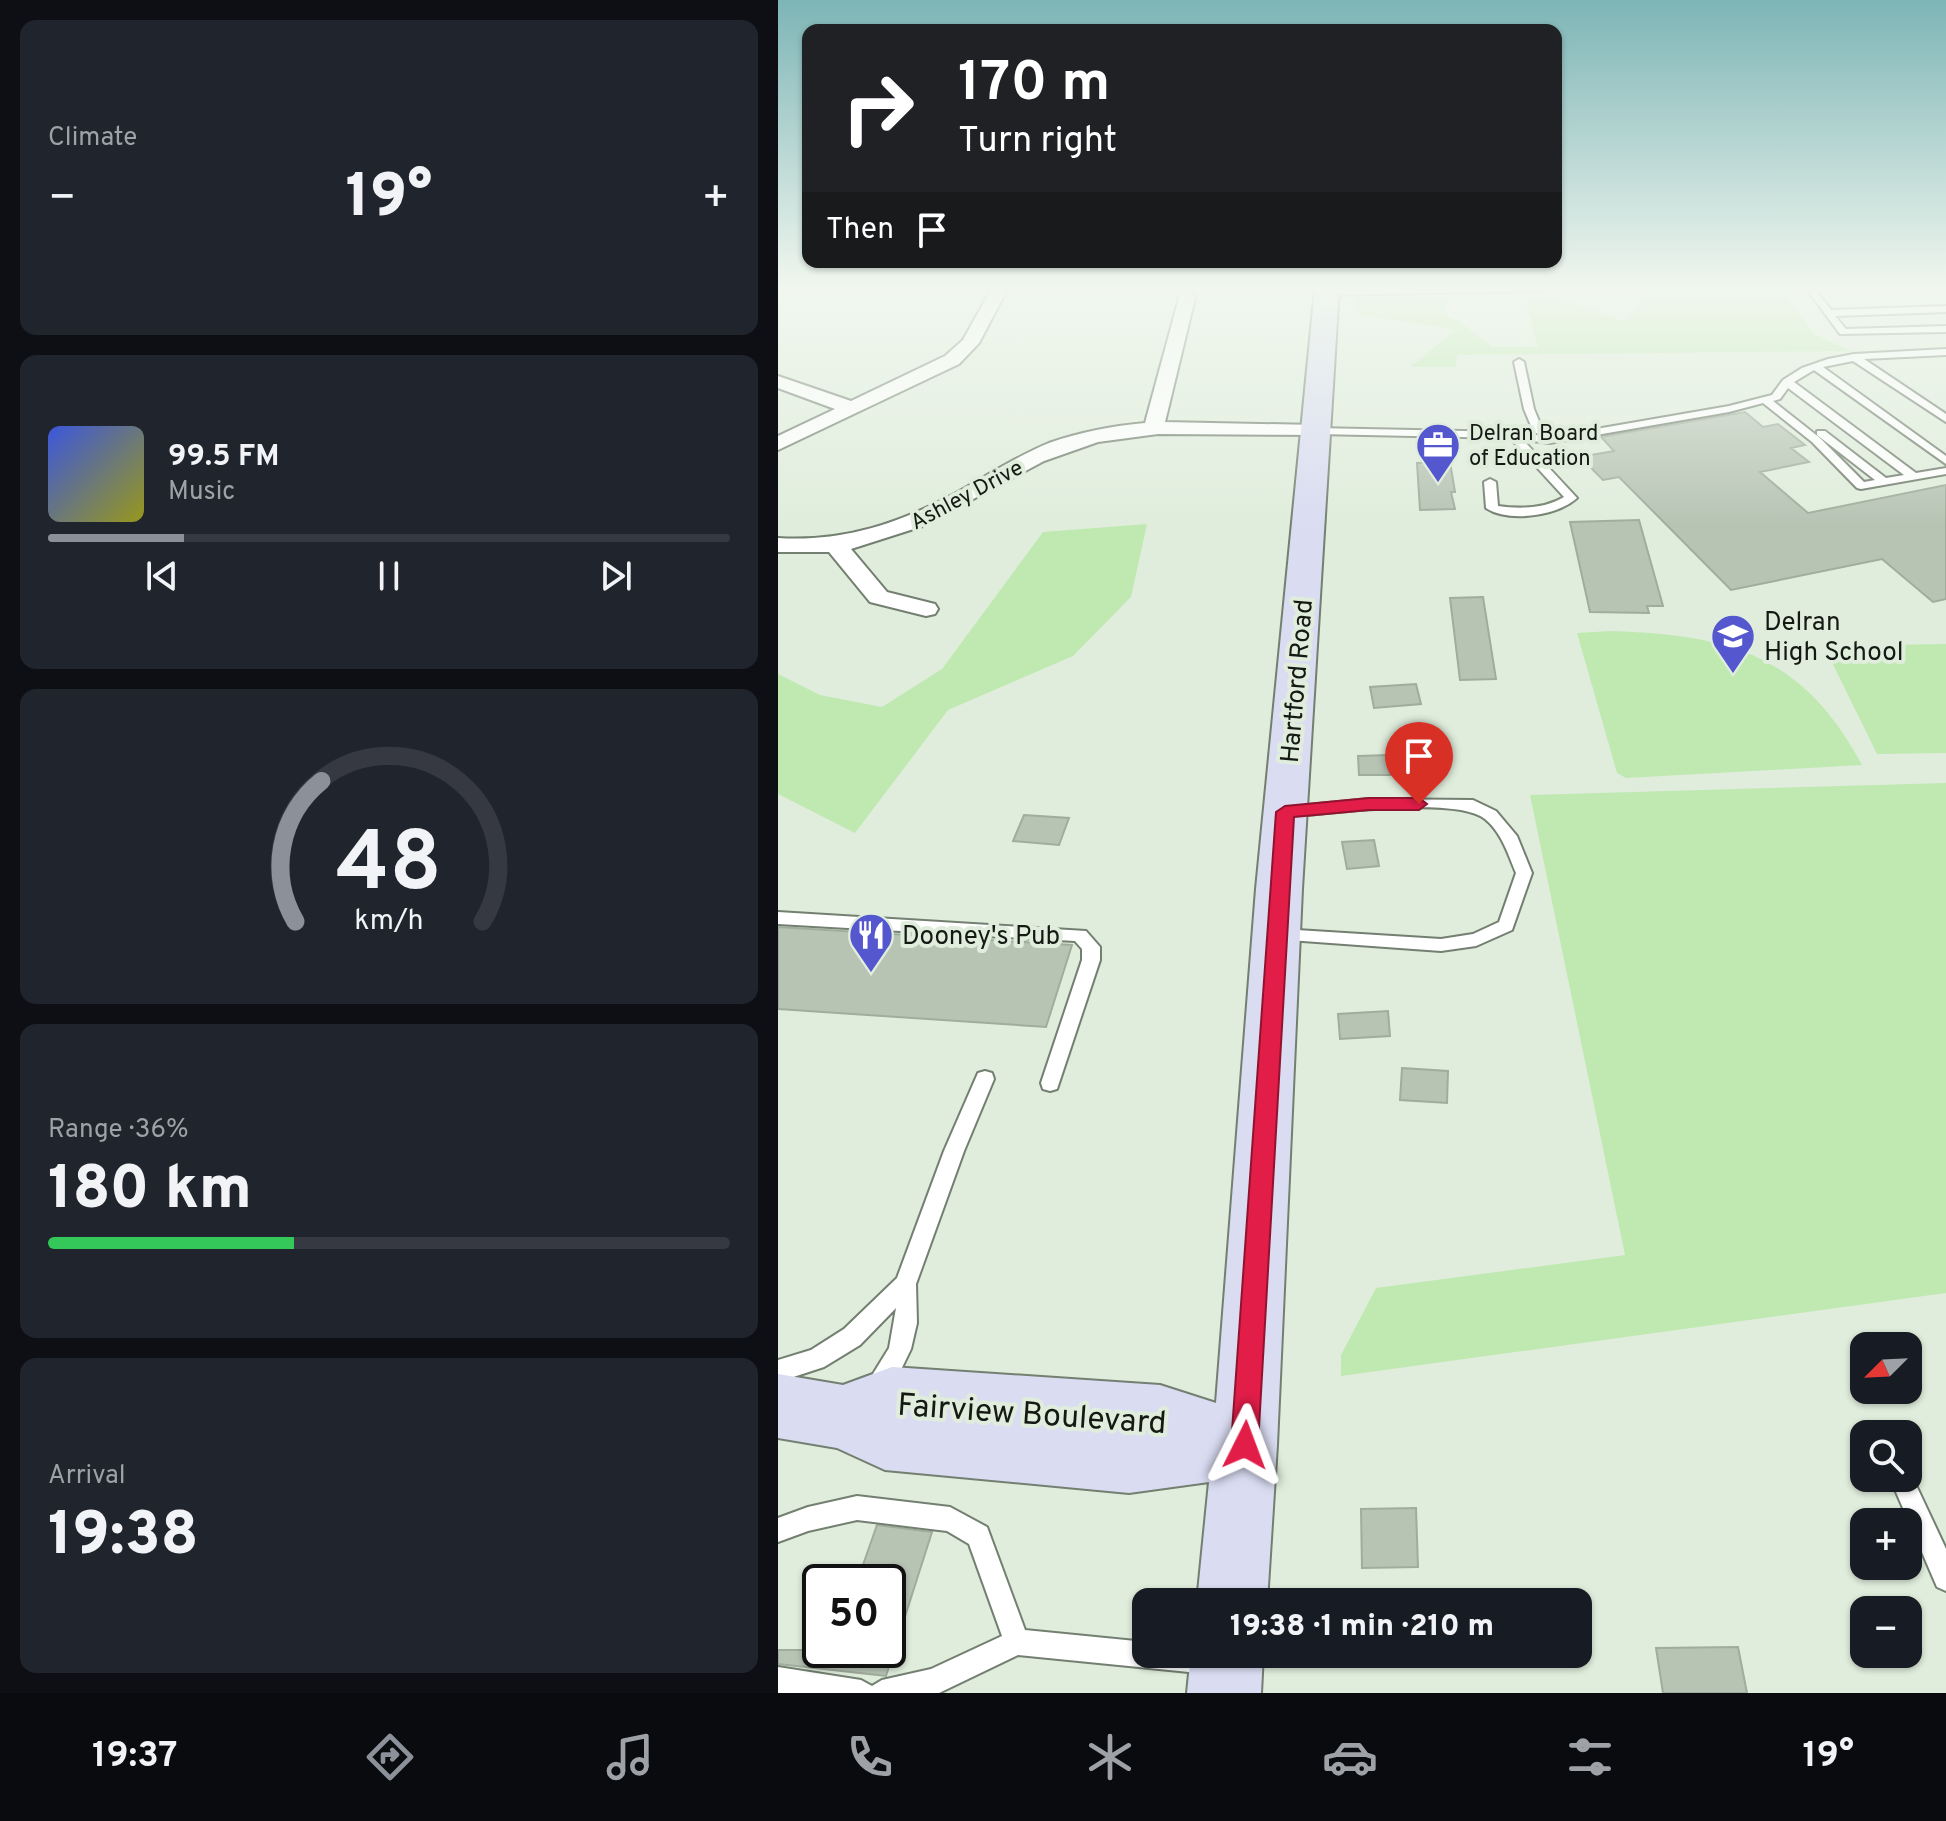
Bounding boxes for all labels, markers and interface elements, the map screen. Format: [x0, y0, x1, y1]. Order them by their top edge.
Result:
text: 170 m [958, 50, 1110, 120]
icon: right [826, 56, 930, 160]
text: Turn right [958, 119, 1117, 165]
text: Climate [48, 122, 137, 155]
text: 19° [346, 162, 432, 238]
text: − [48, 172, 76, 228]
text: + [702, 172, 730, 228]
icon: arrive [910, 208, 954, 252]
text: Then [826, 212, 894, 249]
office icon: Delran Board of Education [1414, 421, 1462, 484]
place label: Delran Board of Education [1469, 421, 1598, 473]
text: 99.5 FM [168, 439, 280, 476]
street label: Ashley Drive [906, 455, 1028, 537]
text: Music [168, 476, 235, 509]
icon: previous [140, 554, 184, 598]
icon: pause [367, 554, 411, 598]
icon: next [594, 554, 638, 598]
street label: Hartford Road [1275, 598, 1322, 764]
place label: Delran High School [1764, 607, 1904, 670]
school or university icon: Delran High School [1709, 612, 1757, 675]
pin [1385, 722, 1453, 804]
icon: arrive [1397, 734, 1441, 778]
text: 48 [336, 815, 442, 920]
text: km/h [354, 905, 424, 941]
restaurant icon: Dooney's Pub [847, 911, 895, 974]
place label: Dooney's Pub [902, 921, 1060, 954]
text: Range · 36% [48, 1114, 189, 1147]
text: 180 km [48, 1154, 252, 1230]
north arrow [1850, 1332, 1922, 1404]
map controls [1850, 1332, 1922, 1668]
street label: Fairview Boulevard [896, 1387, 1168, 1445]
position arrow [1203, 1403, 1287, 1487]
button: search [1850, 1420, 1922, 1492]
text: Arrival [48, 1460, 126, 1493]
text: 19:38 [48, 1500, 199, 1576]
button: + [1850, 1508, 1922, 1580]
speed limit sign: 50 [802, 1564, 906, 1668]
button: − [1850, 1596, 1922, 1668]
text: 19:38 · 1 min · 210 m [1230, 1609, 1494, 1646]
icon: directions [362, 1729, 418, 1785]
icon: music [602, 1729, 658, 1785]
icon: phone [842, 1729, 898, 1785]
icon: climate [1082, 1729, 1138, 1785]
icon: car [1322, 1729, 1378, 1785]
icon: filters [1562, 1729, 1618, 1785]
text: 19:37 [92, 1734, 178, 1780]
text: 19° [1802, 1734, 1854, 1780]

